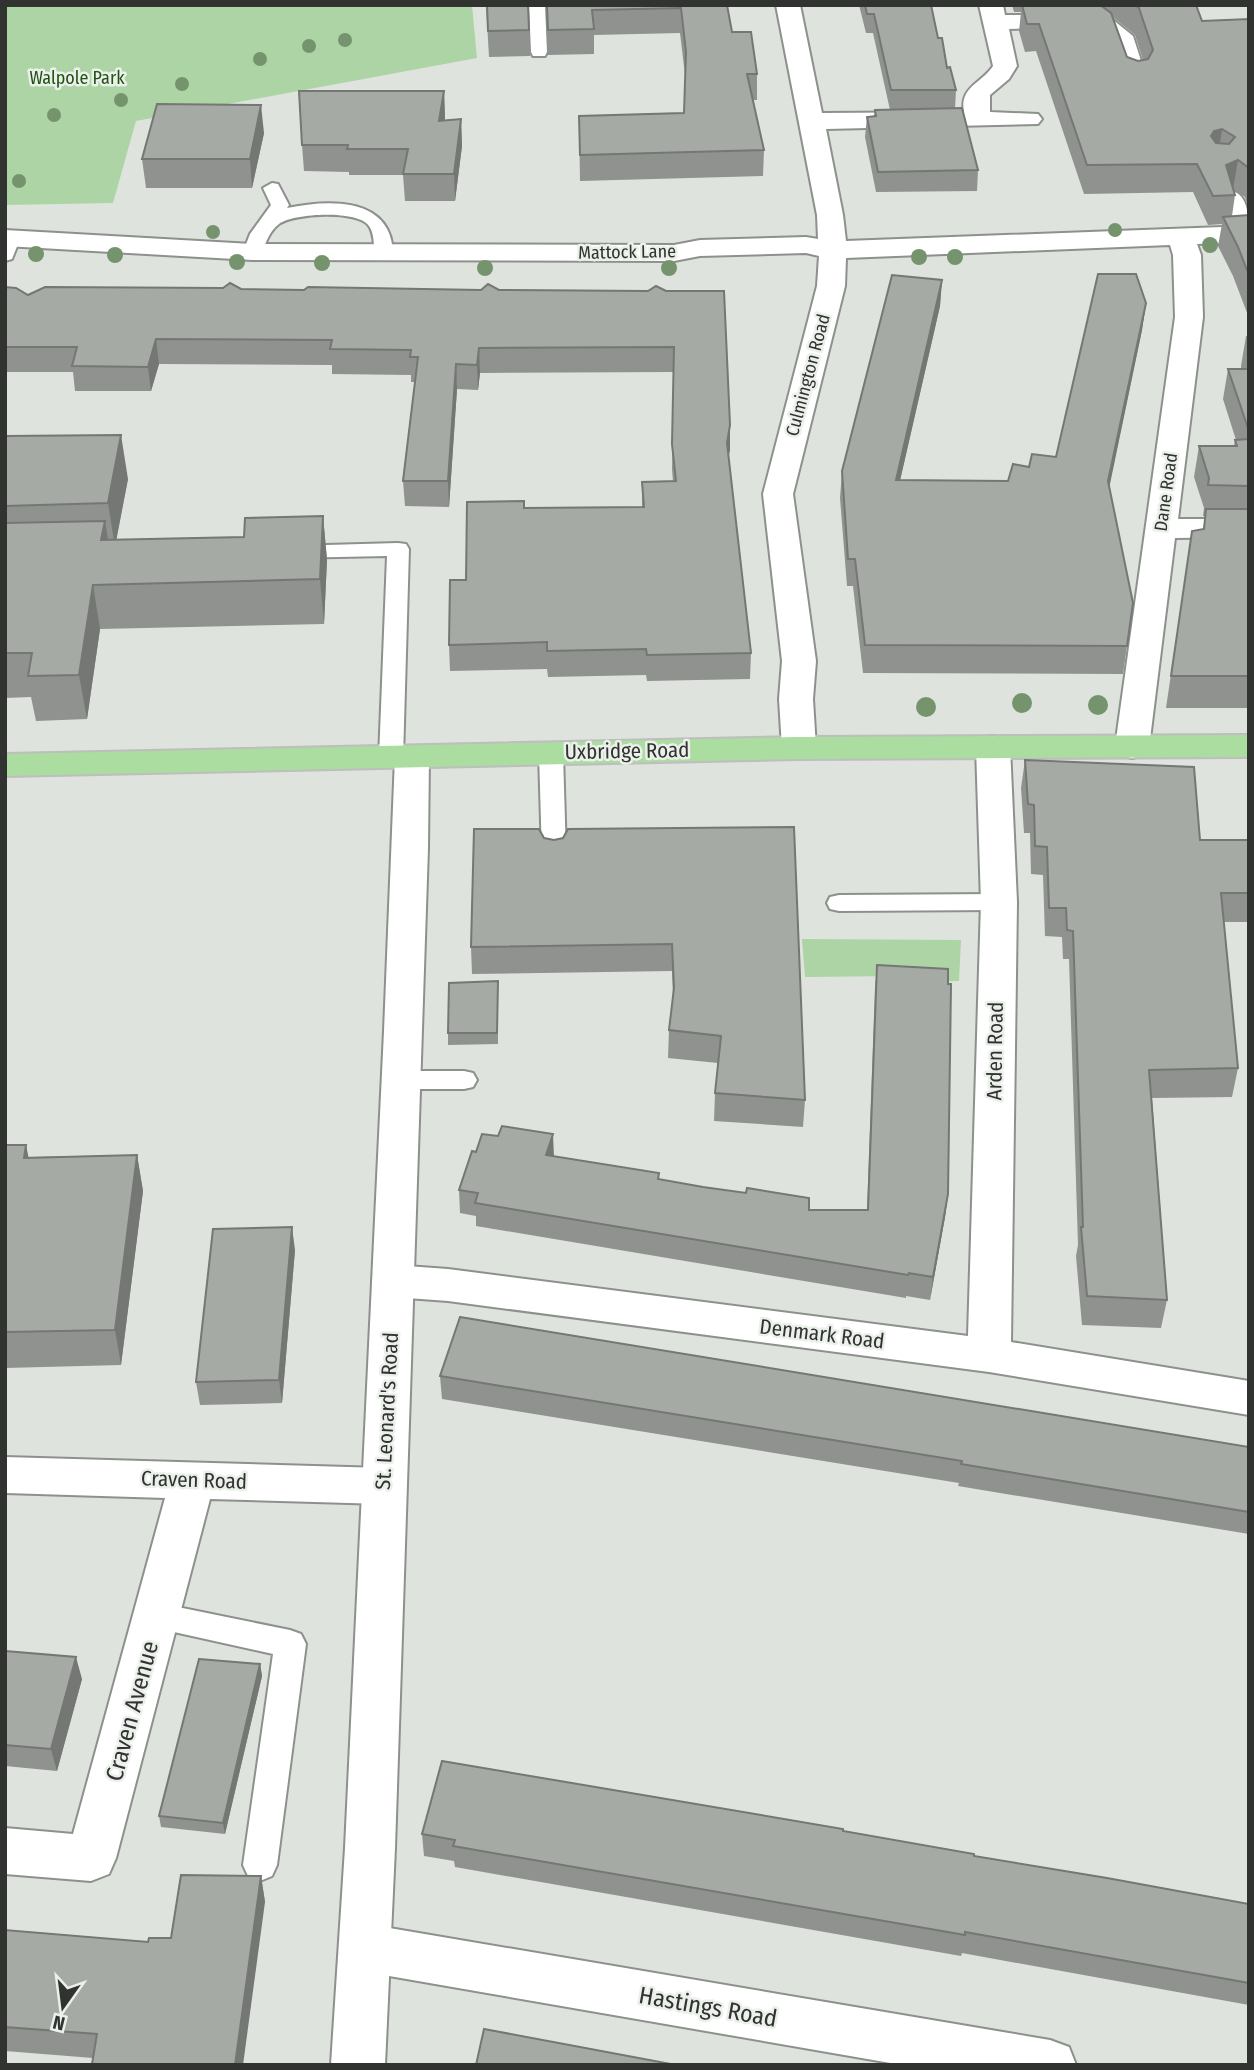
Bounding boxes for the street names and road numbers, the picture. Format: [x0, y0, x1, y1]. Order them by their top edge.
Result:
street label: Mattock Lane [578, 240, 676, 264]
street label: Culmington Road [781, 312, 835, 438]
street label: Dane Road [1150, 451, 1182, 533]
street label: Uxbridge Road [564, 737, 690, 765]
street label: Arden Road [981, 1001, 1009, 1101]
street label: Denmark Road [758, 1313, 886, 1355]
street label: St. Leonard's Road [370, 1332, 404, 1490]
street label: Craven Road [140, 1465, 248, 1495]
street label: Craven Avenue [100, 1638, 164, 1784]
street label: Hastings Road [637, 1981, 779, 2033]

